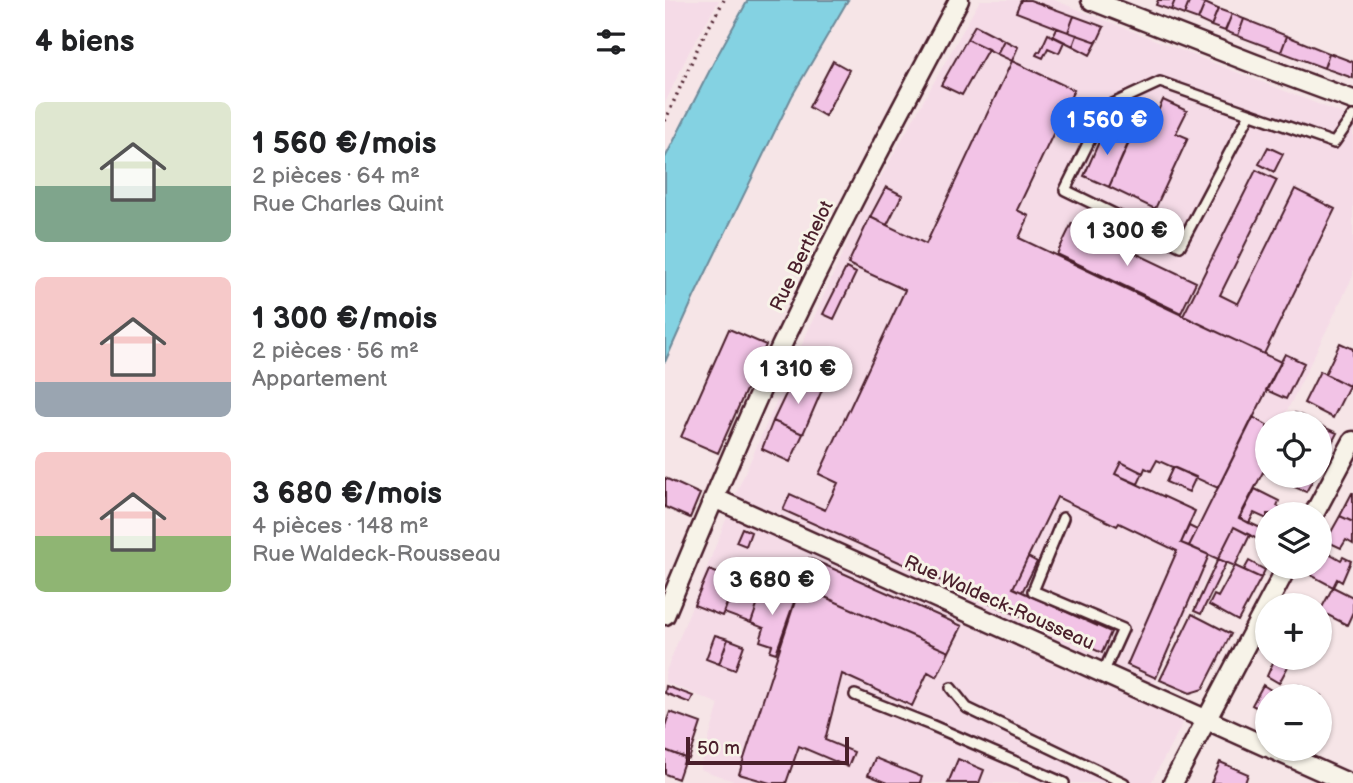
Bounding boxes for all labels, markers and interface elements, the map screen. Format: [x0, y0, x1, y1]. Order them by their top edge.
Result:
icon: filters [592, 23, 630, 61]
text: 4 biens [35, 24, 135, 60]
pin: 1 560 € [1042, 97, 1172, 157]
text: 1 560 € [1067, 106, 1147, 134]
text: 1 560 €/mois [252, 126, 436, 162]
icon: home [91, 130, 175, 214]
text: 2 pièces · 64 m² [252, 162, 420, 190]
text: Rue Charles Quint [252, 190, 444, 218]
street label: Rue Berthelot [765, 197, 839, 315]
pin: 1 300 € [1062, 208, 1192, 268]
text: 1 300 € [1086, 217, 1168, 245]
text: 1 300 €/mois [252, 301, 437, 337]
icon: home [91, 305, 175, 389]
text: 2 pièces · 56 m² [252, 337, 419, 365]
pin: 1 310 € [733, 346, 863, 406]
text: 1 310 € [760, 355, 836, 383]
text: Appartement [252, 365, 387, 393]
map controls [1255, 411, 1332, 761]
button: locate [1255, 411, 1332, 488]
text: 3 680 €/mois [252, 476, 442, 512]
icon: home [91, 480, 175, 564]
button: layers [1255, 502, 1332, 579]
text: 4 pièces · 148 m² [252, 512, 429, 540]
text: Rue Waldeck-Rousseau [252, 540, 501, 568]
street label: Rue Waldeck-Rousseau [900, 551, 1098, 655]
pin: 3 680 € [707, 558, 837, 617]
text: 3 680 € [729, 566, 815, 594]
button: + [1255, 593, 1332, 670]
button: − [1255, 684, 1332, 761]
scale bar [686, 734, 849, 766]
text: 50 m [697, 737, 740, 760]

